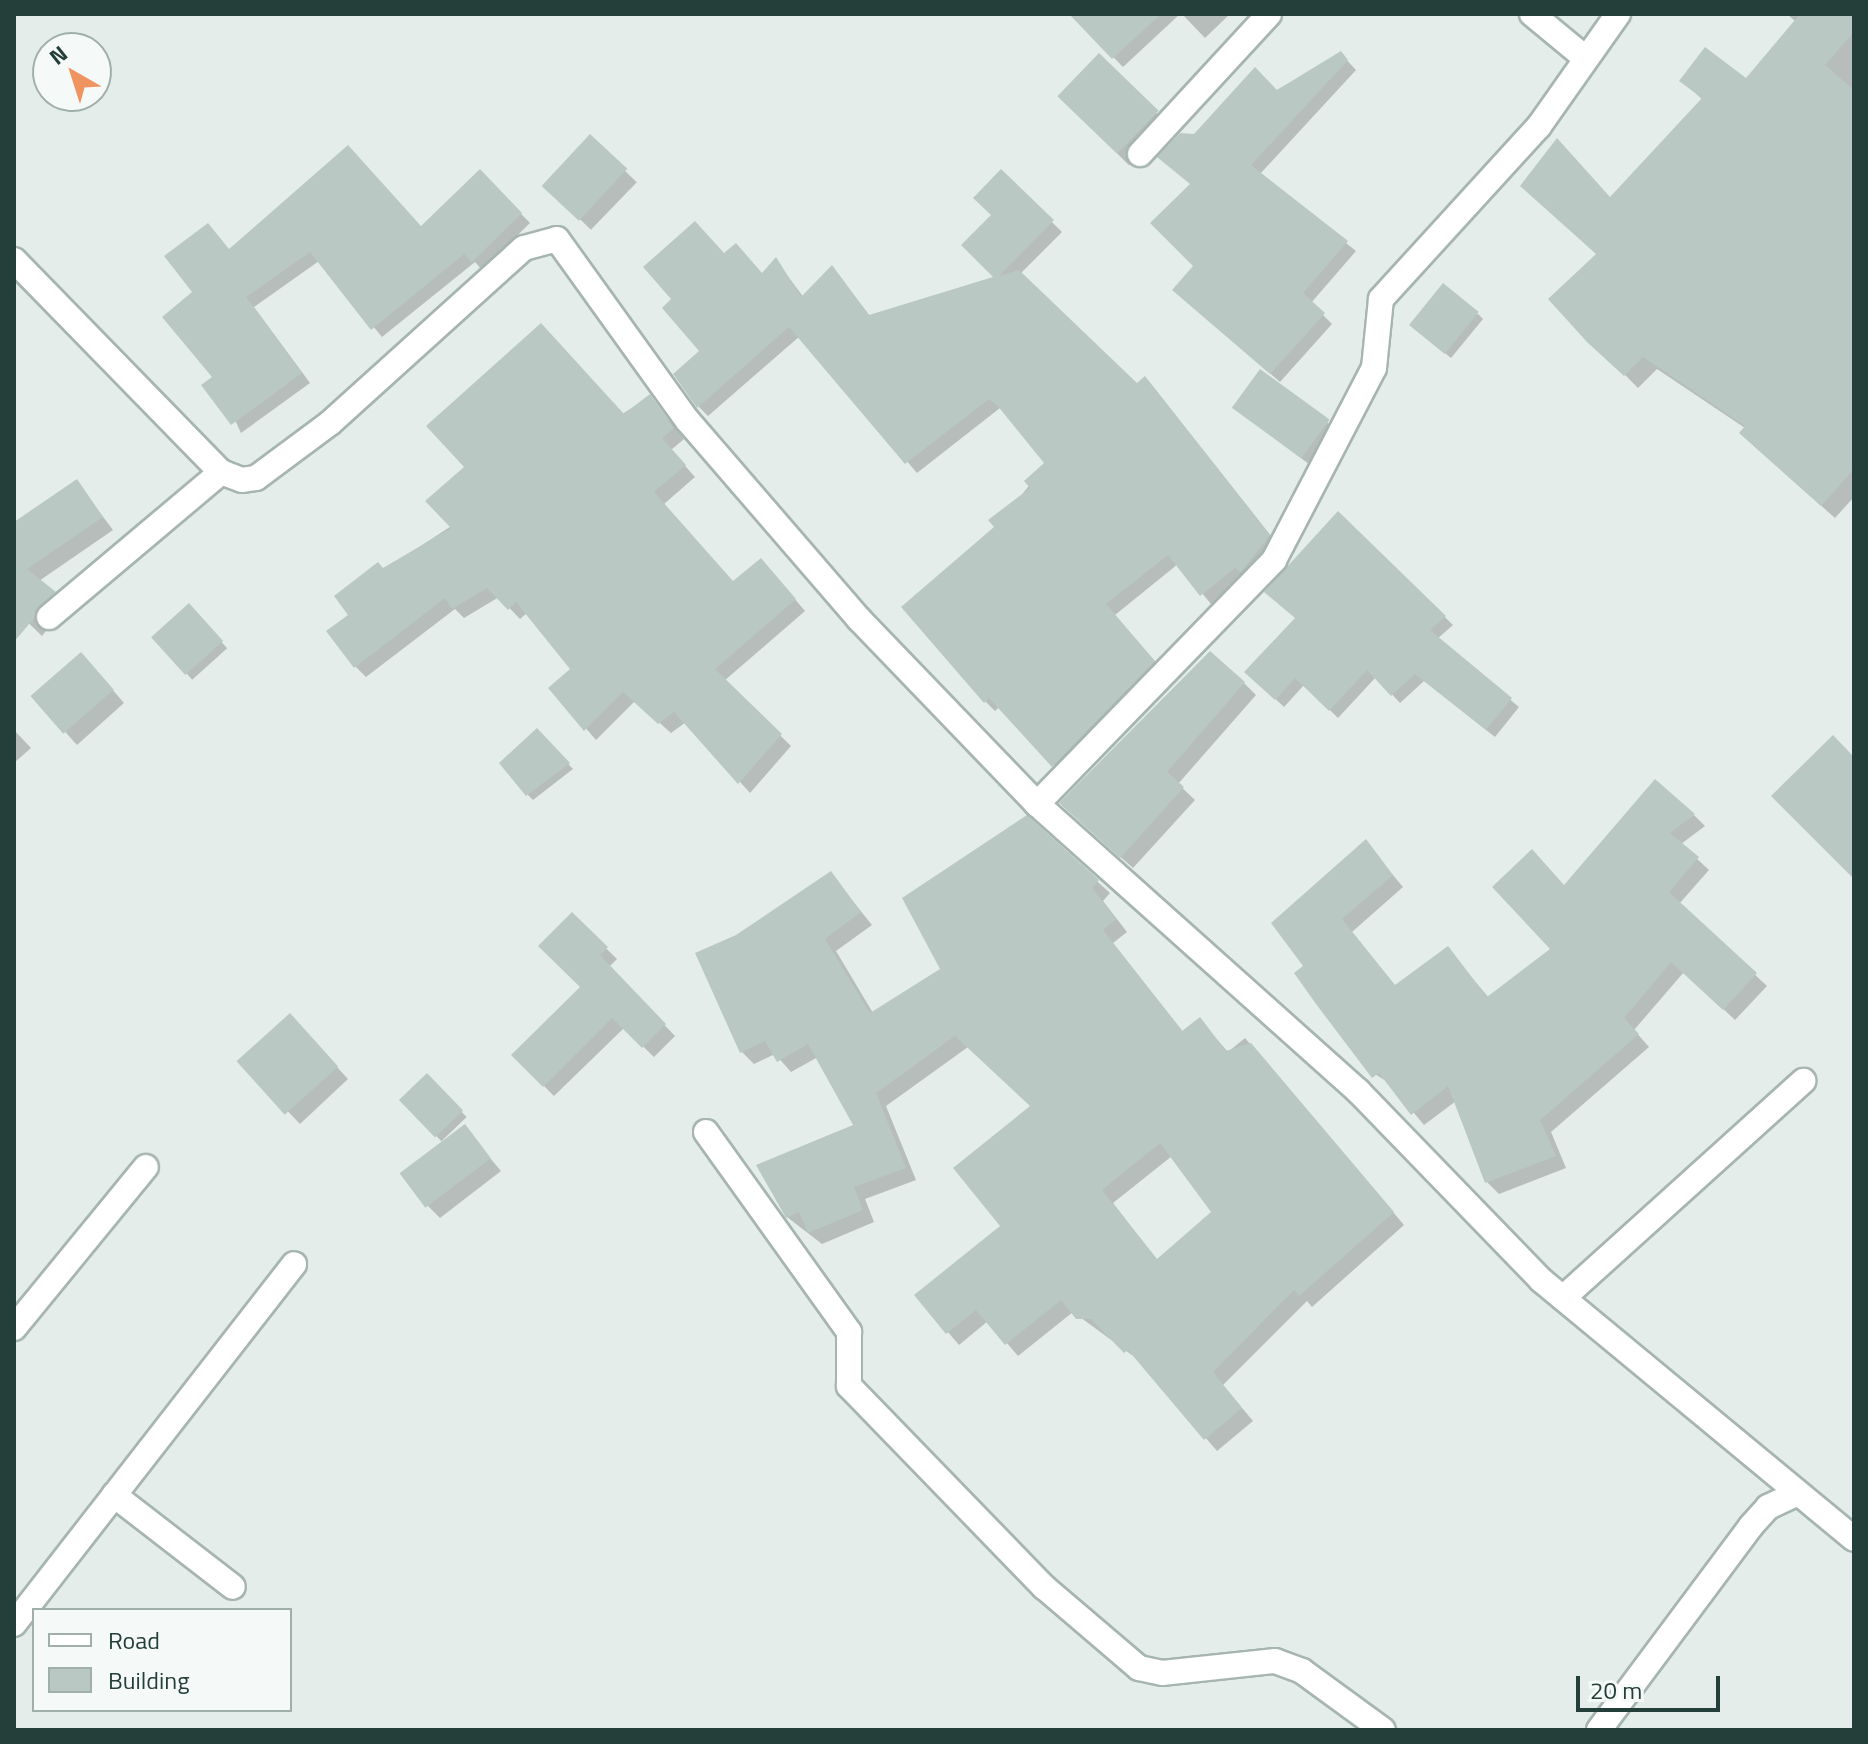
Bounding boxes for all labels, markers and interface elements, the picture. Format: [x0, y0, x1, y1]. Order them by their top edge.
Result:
north arrow [32, 32, 112, 112]
text: N [42, 37, 75, 73]
legend [32, 1608, 292, 1712]
text: Road [108, 1622, 160, 1658]
scale bar [1580, 1660, 1724, 1710]
text: Building [108, 1662, 190, 1698]
text: 20 m [1590, 1672, 1642, 1708]

